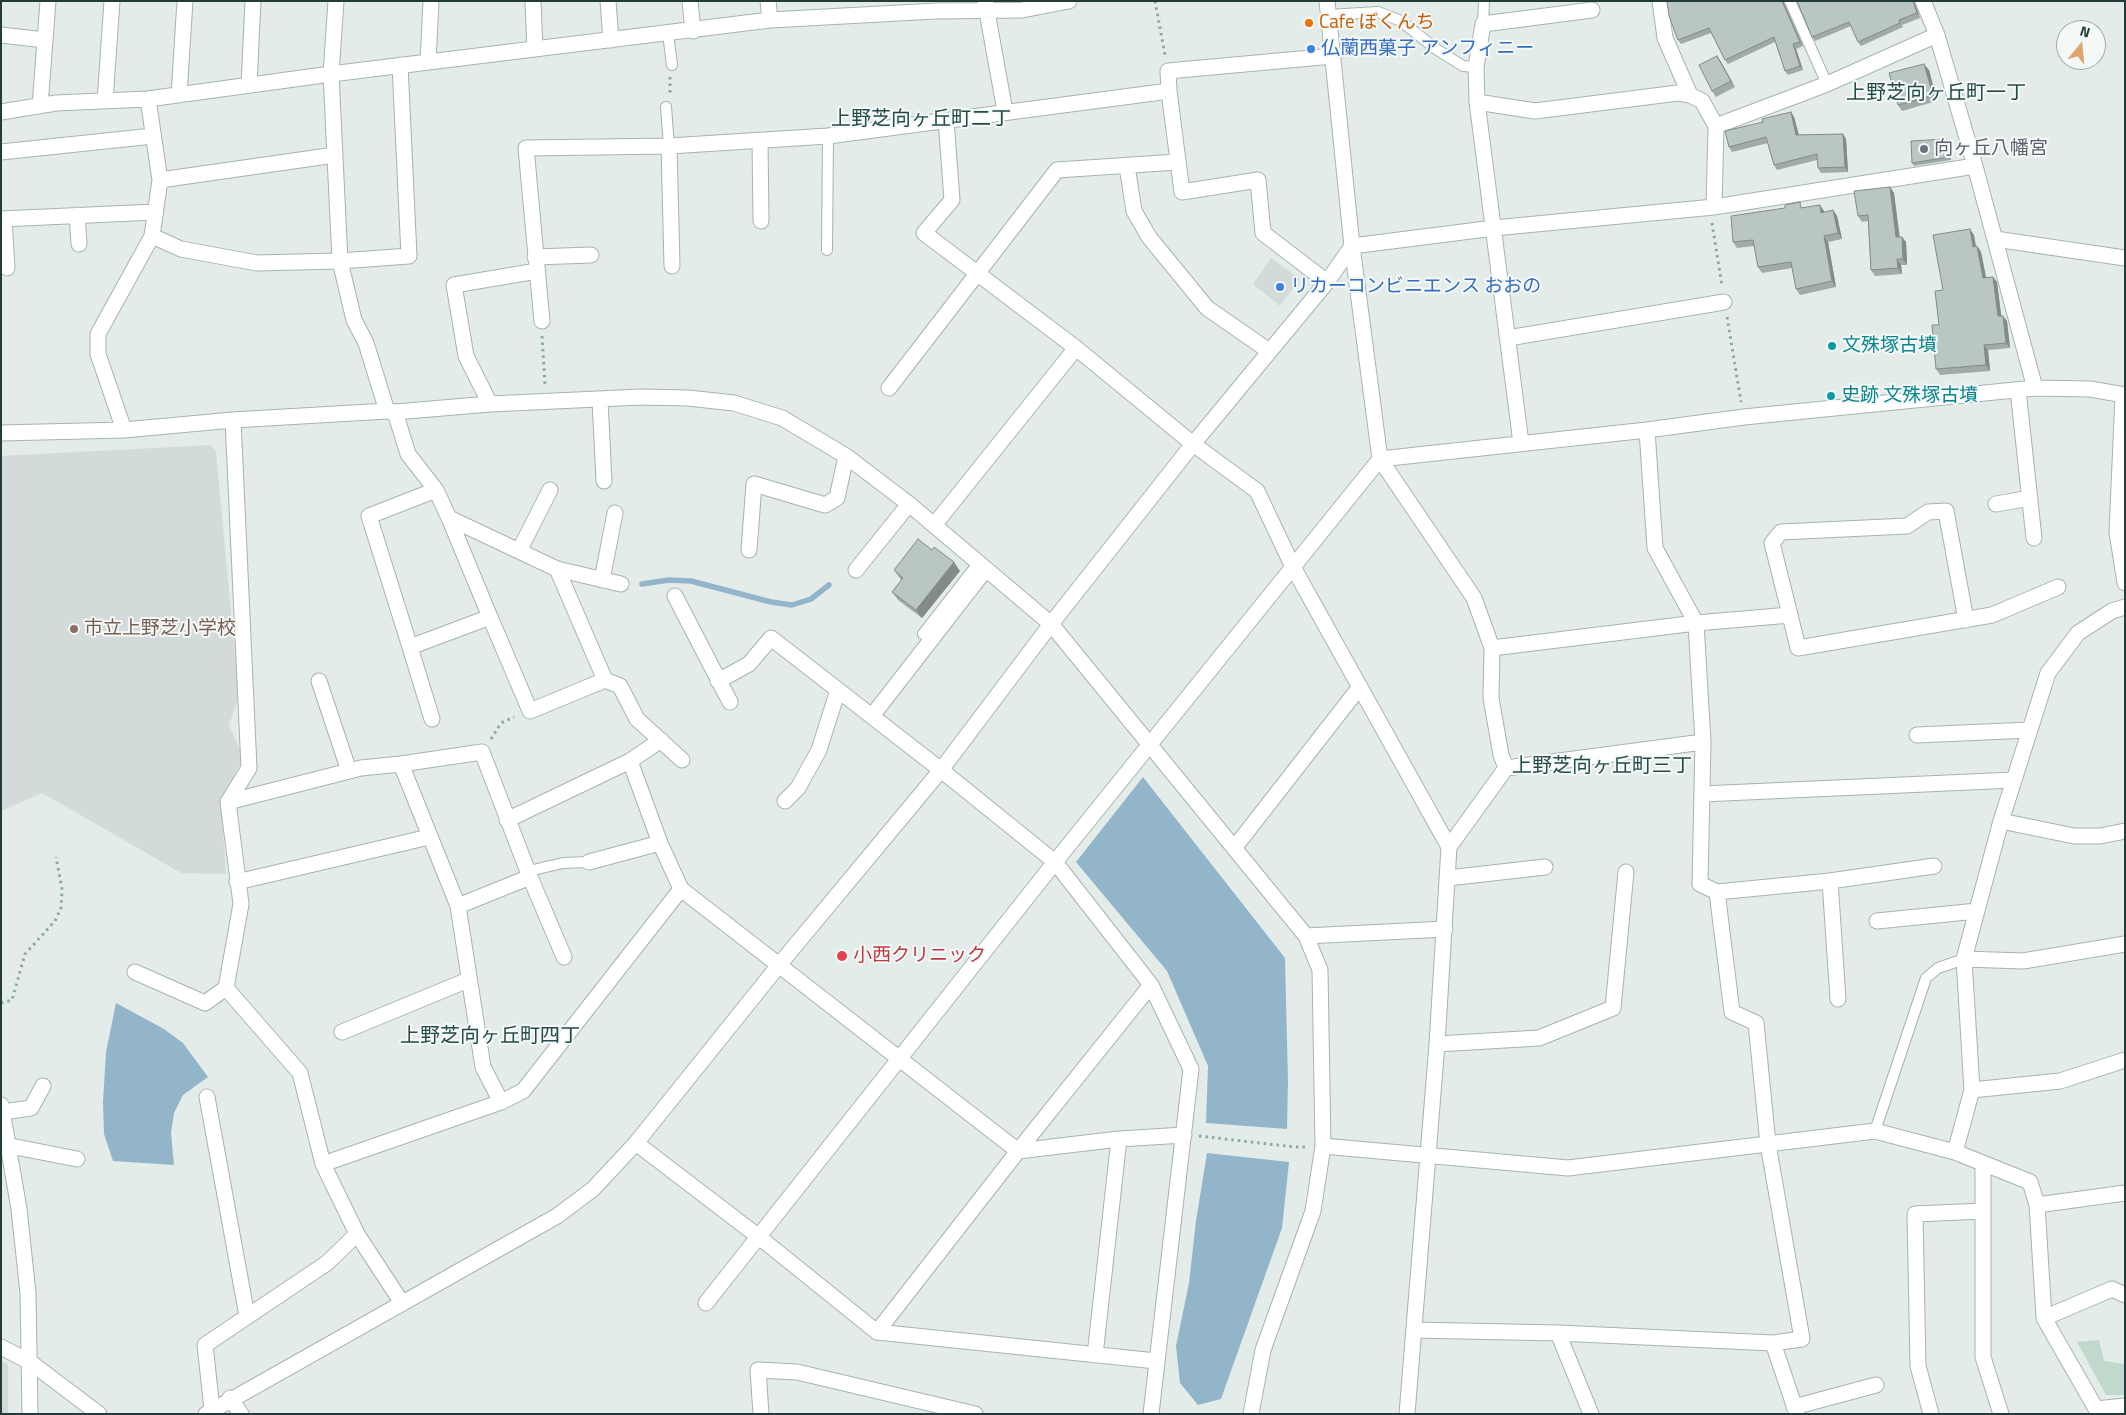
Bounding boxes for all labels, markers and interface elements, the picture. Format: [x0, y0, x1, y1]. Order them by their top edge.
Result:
place label: Cafe ぼくんち [1319, 12, 1435, 34]
marker: Cafe ぼくんち [1303, 17, 1315, 29]
north arrow [2056, 20, 2106, 70]
text: N [2078, 20, 2093, 43]
place label: 仏蘭西菓子 アンフィニー [1321, 38, 1534, 60]
marker: 仏蘭西菓子 アンフィニー [1305, 43, 1317, 55]
district label: 上野芝向ヶ丘町一丁 [1846, 82, 2026, 106]
district label: 上野芝向ヶ丘町二丁 [831, 108, 1011, 132]
place label: 向ヶ丘八幡宮 [1934, 138, 2048, 160]
marker: 向ヶ丘八幡宮 [1918, 143, 1930, 155]
place label: リカーコンビニエンス おおの [1290, 276, 1541, 298]
marker: リカーコンビニエンス おおの [1274, 281, 1286, 293]
place label: 文殊塚古墳 [1842, 335, 1937, 357]
marker: 文殊塚古墳 [1826, 340, 1838, 352]
place label: 史跡 文殊塚古墳 [1841, 385, 1978, 407]
marker: 史跡 文殊塚古墳 [1825, 390, 1837, 402]
place label: 市立上野芝小学校 [84, 618, 236, 640]
marker: 市立上野芝小学校 [68, 623, 80, 635]
district label: 上野芝向ヶ丘町三丁 [1512, 755, 1692, 779]
place label: 小西クリニック [853, 945, 986, 967]
marker: 小西クリニック [835, 949, 849, 963]
district label: 上野芝向ヶ丘町四丁 [400, 1025, 580, 1049]

